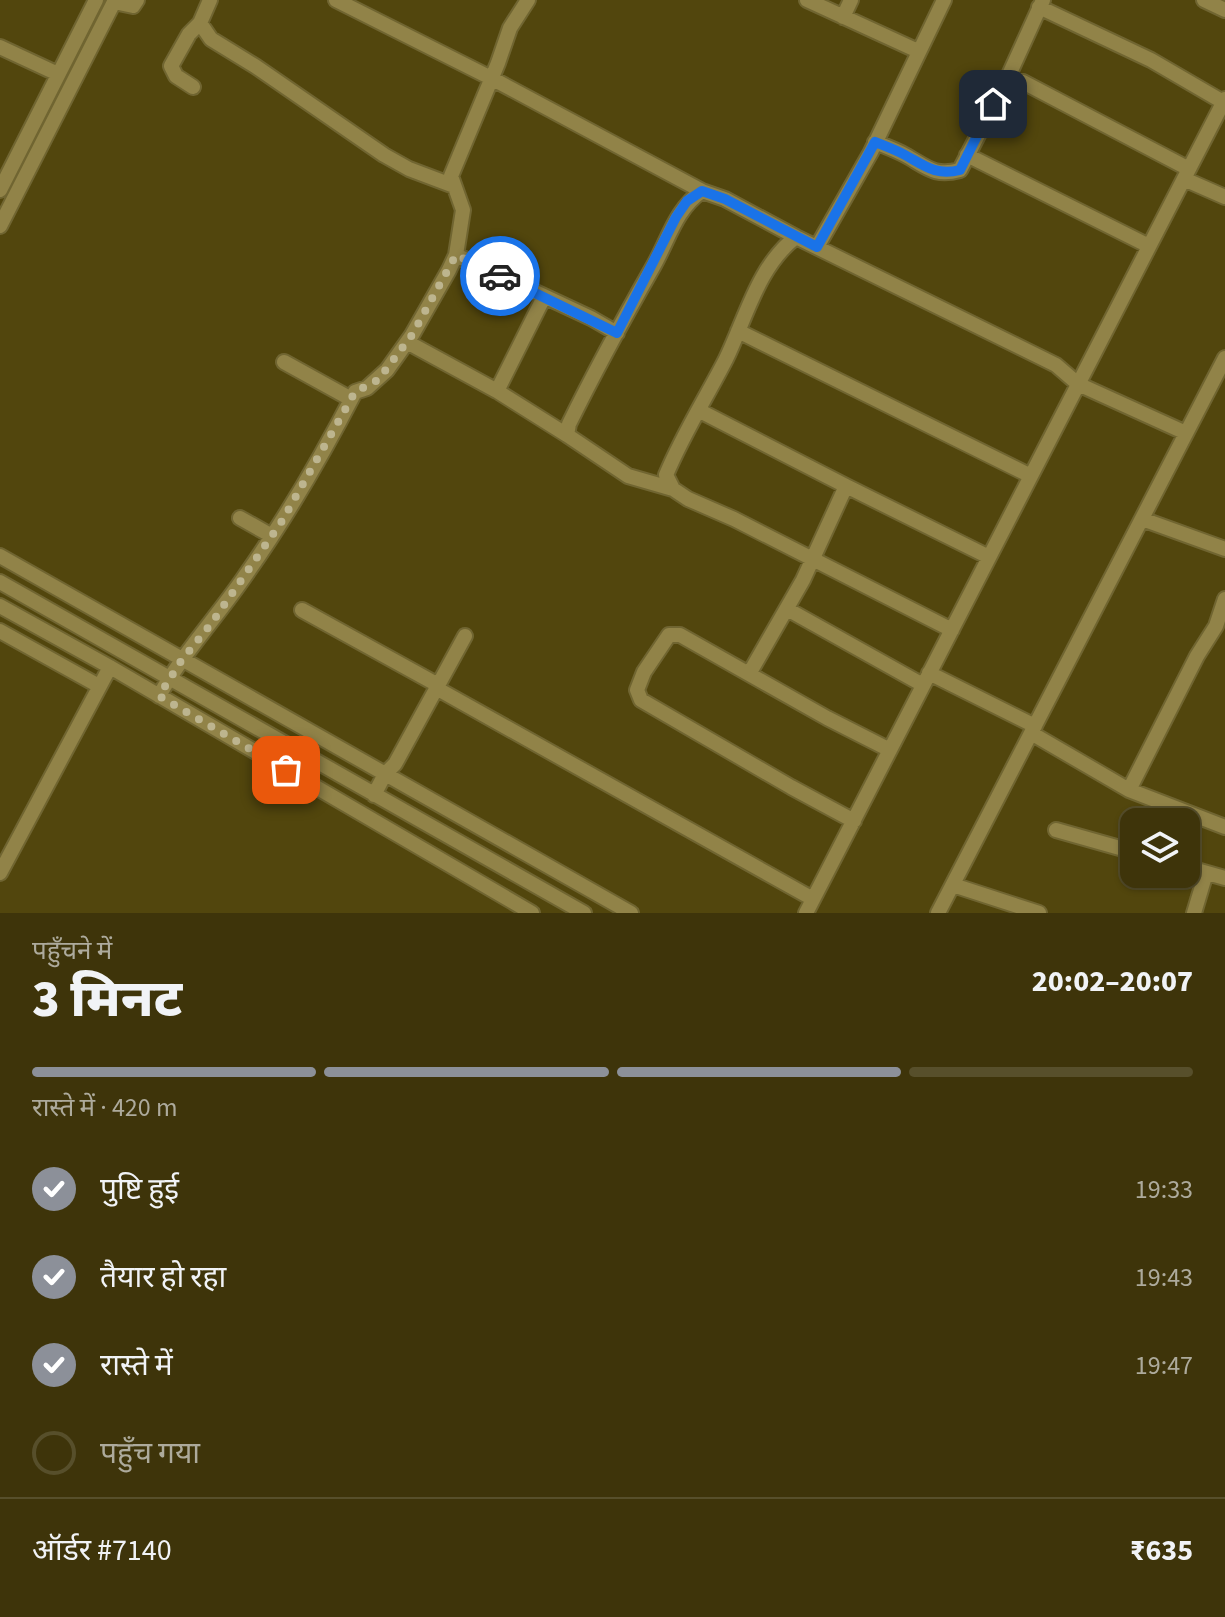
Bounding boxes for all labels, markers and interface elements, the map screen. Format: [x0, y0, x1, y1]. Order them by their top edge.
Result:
pin [959, 70, 1027, 138]
icon: home [971, 82, 1015, 126]
courier [460, 236, 540, 316]
icon: car [478, 254, 522, 298]
pin [252, 736, 320, 804]
icon: bag [264, 748, 308, 792]
map controls [1120, 808, 1200, 888]
button: layers [1120, 808, 1200, 888]
text: पहुँचने में [32, 932, 112, 969]
text: 20:02–20:07 [1032, 960, 1193, 1003]
text: 3 मिनट [32, 963, 182, 1037]
text: रास्ते में · 420 m [32, 1089, 177, 1126]
icon: check [32, 1167, 76, 1211]
text: पुष्टि हुई [100, 1168, 179, 1211]
text: 19:33 [1135, 1171, 1193, 1208]
icon: check [32, 1255, 76, 1299]
text: तैयार हो रहा [100, 1256, 226, 1299]
text: 19:43 [1135, 1259, 1193, 1296]
icon: check [32, 1343, 76, 1387]
text: रास्ते में [100, 1344, 173, 1387]
text: 19:47 [1135, 1347, 1193, 1384]
text: पहुँच गया [100, 1432, 200, 1475]
text: ऑर्डर #7140 [32, 1529, 172, 1572]
text: ₹635 [1130, 1529, 1193, 1572]

